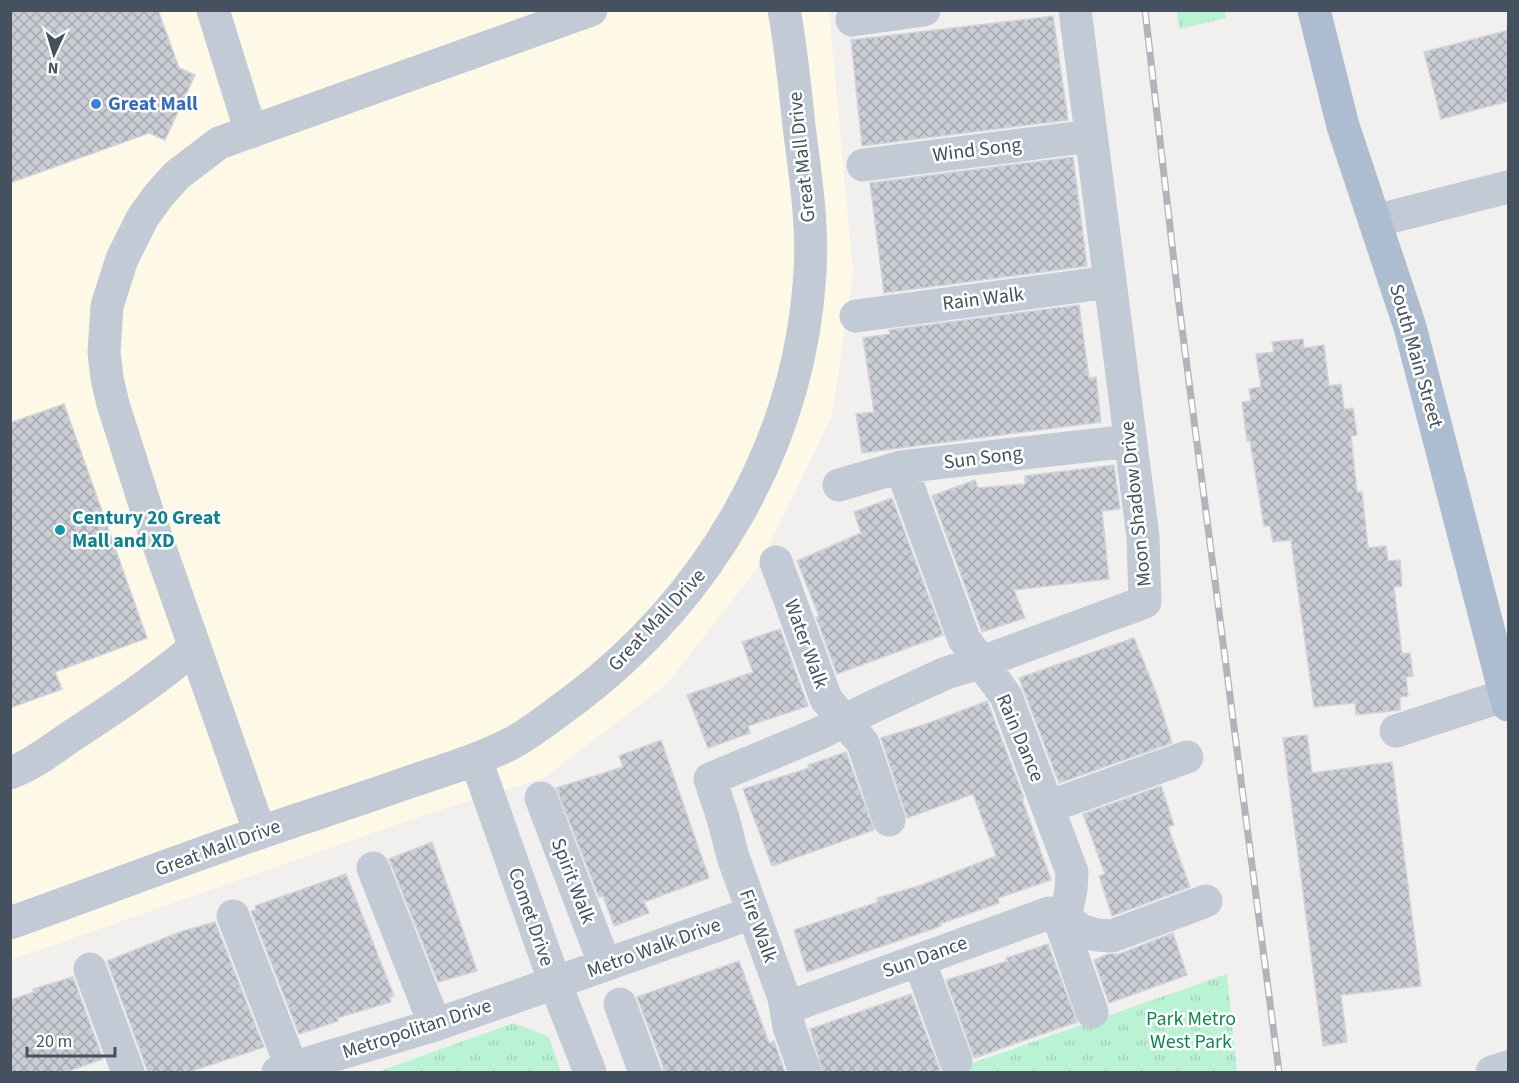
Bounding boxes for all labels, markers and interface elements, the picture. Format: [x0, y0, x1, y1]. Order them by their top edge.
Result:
north arrow [24, 24, 84, 84]
text: N [47, 57, 59, 79]
place label: Great Mall [108, 90, 198, 118]
street label: Great Mall Drive [781, 90, 823, 224]
marker: Great Mall [89, 97, 103, 111]
street label: Wind Song [931, 131, 1023, 169]
street label: Rain Walk [941, 280, 1025, 318]
street label: South Main Street [1382, 281, 1450, 432]
street label: Moon Shadow Drive [1113, 420, 1159, 588]
street label: Sun Song [942, 439, 1024, 477]
place label: Century 20 Great Mall and XD [72, 504, 221, 555]
marker: Century 20 Great Mall and XD [53, 523, 67, 537]
street label: Great Mall Drive [602, 562, 712, 678]
street label: Water Walk [777, 596, 835, 693]
street label: Rain Dance [989, 690, 1051, 786]
street label: Great Mall Drive [151, 812, 285, 884]
street label: Spirit Walk [544, 834, 602, 928]
street label: Comet Drive [501, 864, 561, 970]
street label: Fire Walk [732, 886, 784, 967]
street label: Metro Walk Drive [583, 911, 725, 985]
street label: Sun Dance [879, 929, 971, 985]
street label: Metropolitan Drive [339, 992, 495, 1066]
park label: Park Metro West Park [1146, 1005, 1236, 1056]
scale bar [27, 1020, 116, 1058]
text: 20 m [36, 1029, 72, 1054]

